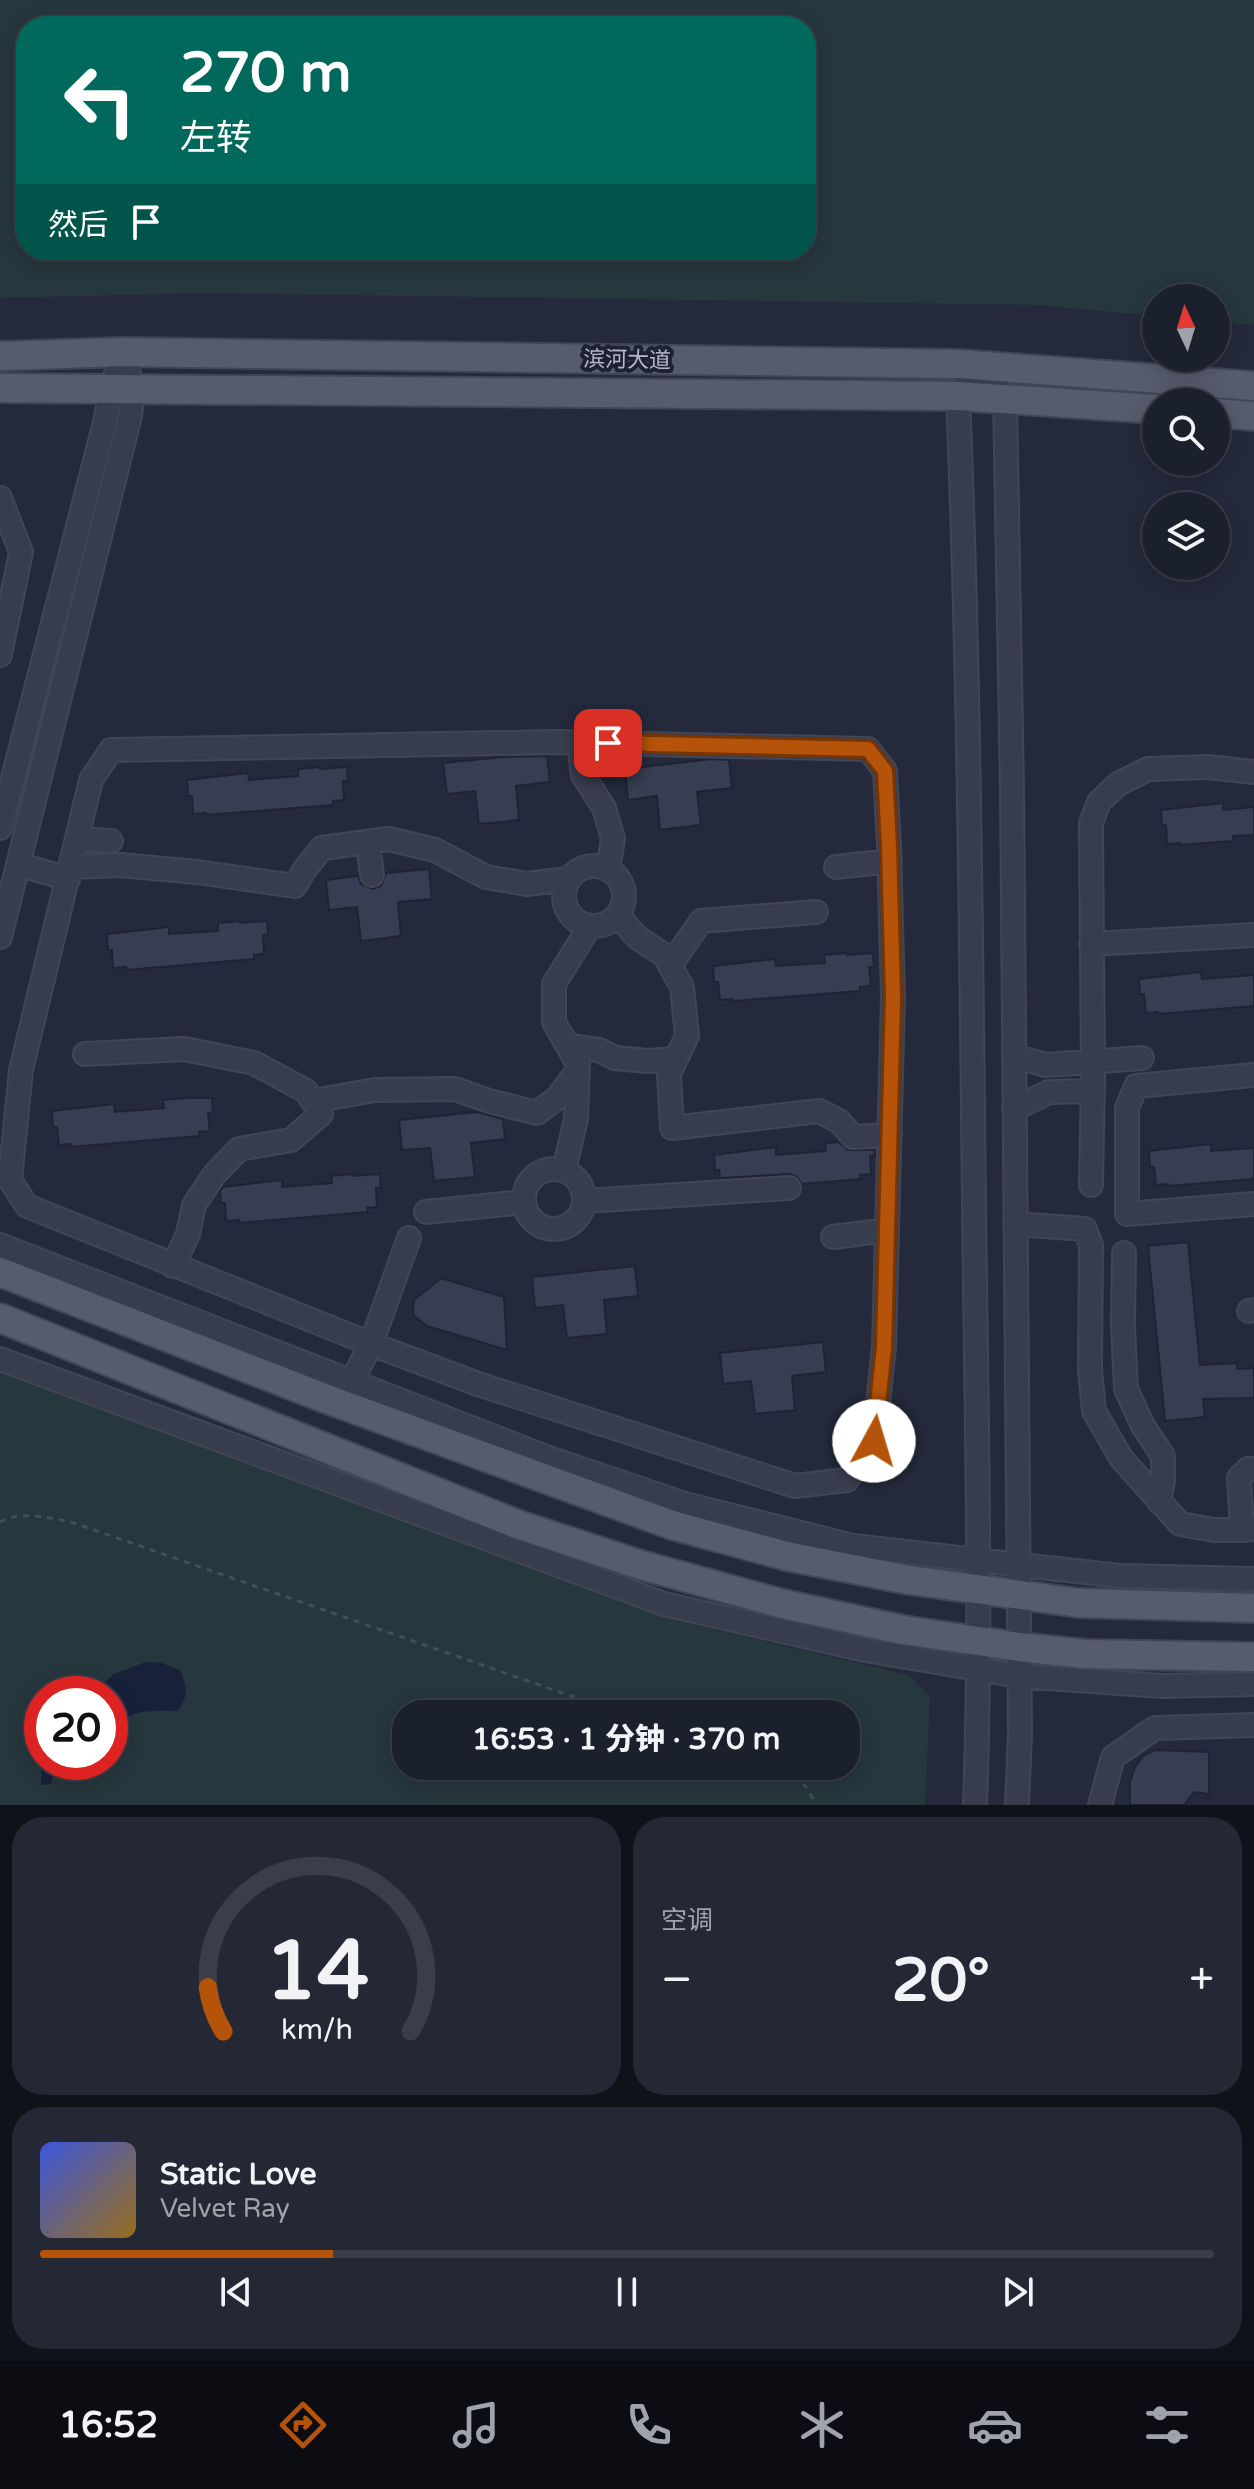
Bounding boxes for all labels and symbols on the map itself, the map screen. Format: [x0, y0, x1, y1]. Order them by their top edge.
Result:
north arrow [1142, 284, 1230, 372]
street label: 滨河大道 [583, 346, 671, 374]
pin [574, 709, 642, 777]
position arrow [832, 1399, 916, 1483]
speed limit sign: 20 [24, 1676, 128, 1780]

